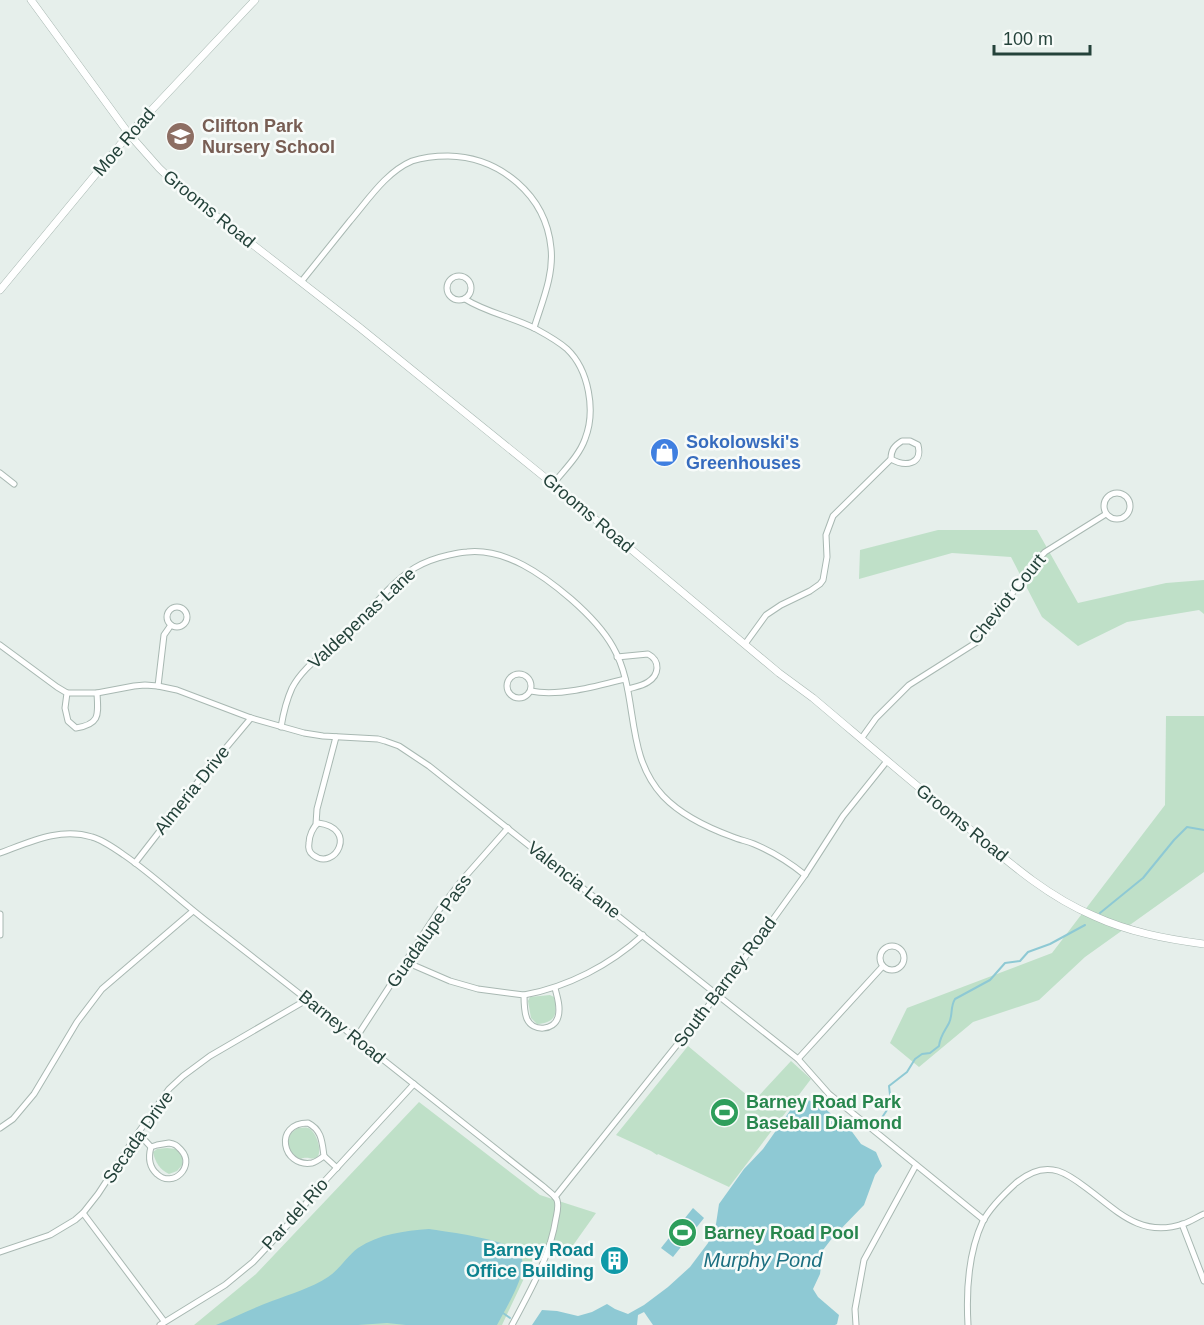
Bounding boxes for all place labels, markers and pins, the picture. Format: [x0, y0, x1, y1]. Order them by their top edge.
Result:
place label: Clifton Park Nursery School [202, 116, 335, 157]
school or university icon: Clifton Park Nursery School [165, 120, 197, 152]
place label: Sokolowski's Greenhouses [686, 432, 801, 473]
shop icon: Sokolowski's Greenhouses [649, 436, 681, 468]
place label: Barney Road Park Baseball Diamond [746, 1092, 902, 1133]
sports icon: Barney Road Park Baseball Diamond [709, 1096, 741, 1128]
sports icon: Barney Road Pool [667, 1217, 699, 1249]
place label: Barney Road Pool [704, 1223, 859, 1243]
place label: Barney Road Office Building [466, 1240, 594, 1281]
building icon: Barney Road Office Building [599, 1244, 631, 1276]

